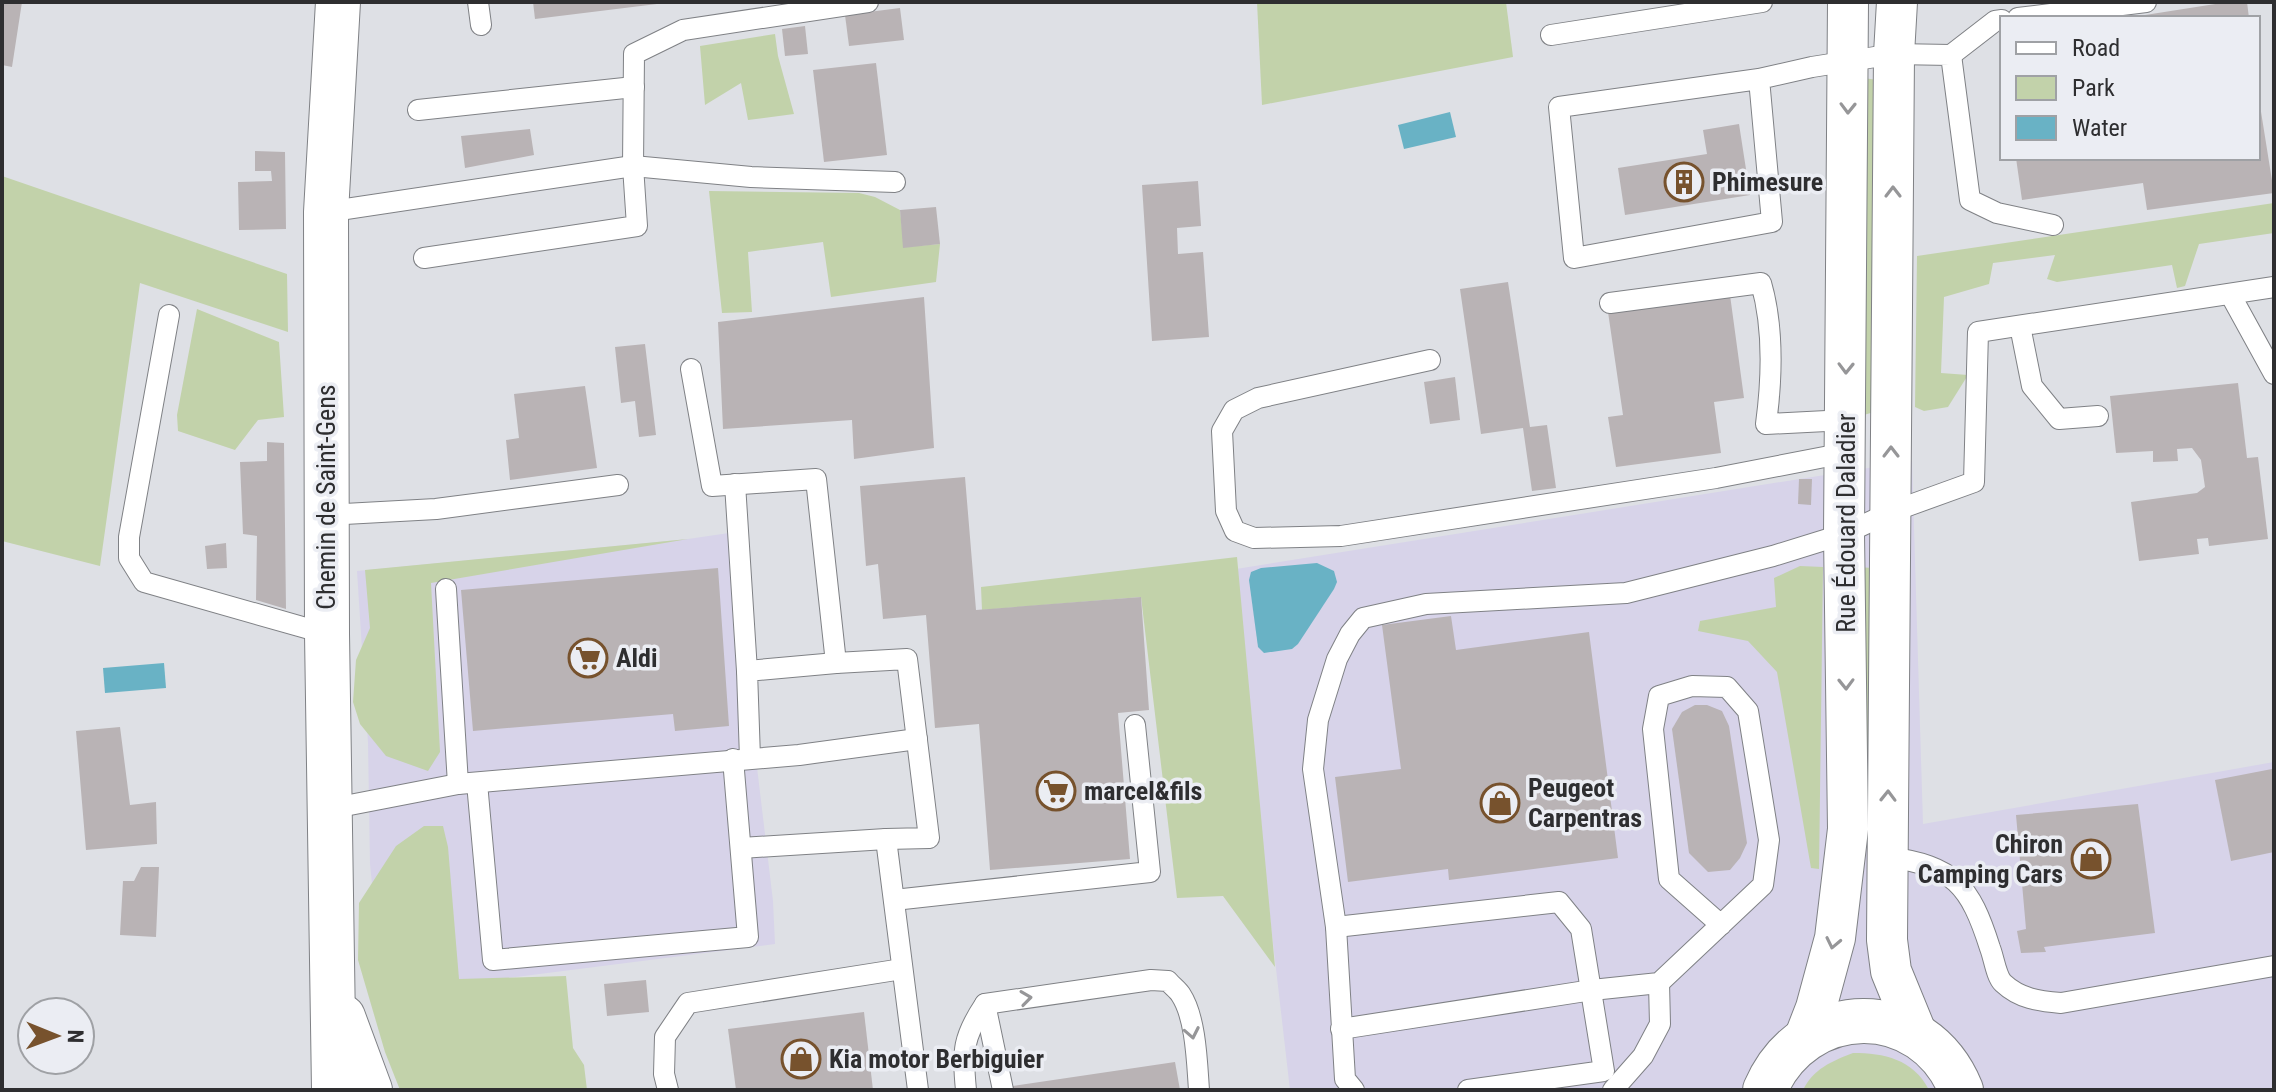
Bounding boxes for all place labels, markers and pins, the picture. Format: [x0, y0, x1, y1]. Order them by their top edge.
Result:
building icon: Phimesure [1663, 161, 1705, 203]
place label: Phimesure [1712, 167, 1823, 197]
supermarket icon: Aldi [567, 637, 609, 679]
place label: Aldi [616, 643, 658, 673]
supermarket icon: marcel&fils [1035, 770, 1077, 812]
place label: Peugeot Carpentras [1528, 773, 1642, 833]
place label: marcel&fils [1084, 776, 1202, 806]
shop icon: Peugeot Carpentras [1479, 782, 1521, 824]
place label: Chiron Camping Cars [1918, 829, 2063, 889]
shop icon: Chiron Camping Cars [2070, 838, 2112, 880]
shop icon: Kia motor Berbiguier [780, 1038, 822, 1080]
place label: Kia motor Berbiguier [829, 1044, 1044, 1074]

